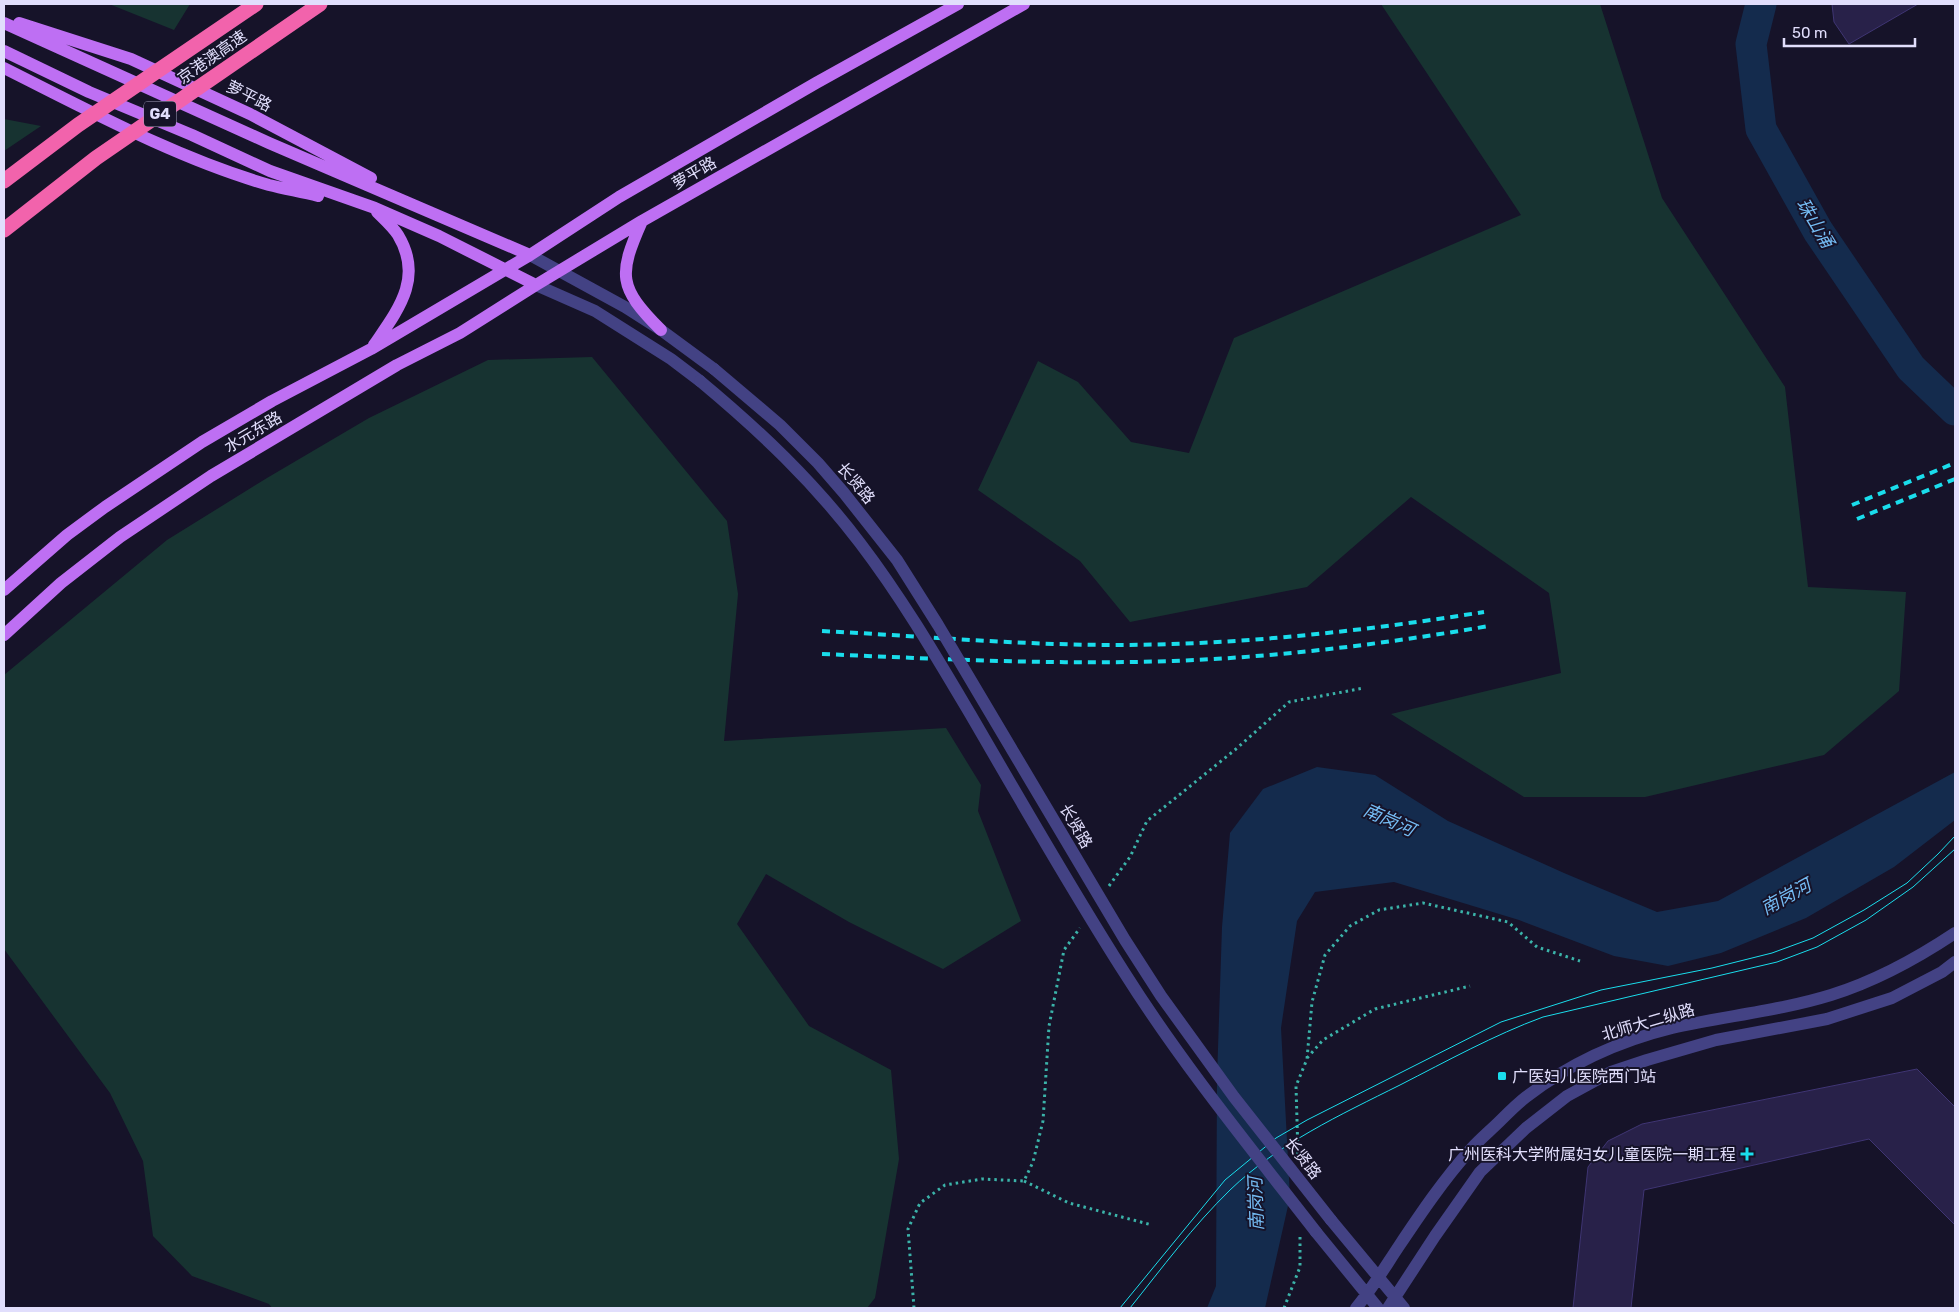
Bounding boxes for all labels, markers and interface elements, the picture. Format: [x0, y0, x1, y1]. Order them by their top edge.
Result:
scale bar [1784, 15, 1915, 47]
text: 50 m [1792, 24, 1827, 42]
street label: 京港澳高速 [174, 26, 250, 88]
street label: 萝平路 [223, 77, 275, 115]
road number: G4 [144, 102, 176, 126]
street label: 萝平路 [668, 153, 720, 193]
water label: 珠山涌 [1792, 194, 1839, 254]
street label: 水元东路 [221, 407, 285, 457]
street label: 长贤路 [833, 459, 879, 507]
water label: 南岗河 [1360, 799, 1421, 842]
street label: 长贤路 [1056, 800, 1096, 852]
water label: 南岗河 [1757, 873, 1818, 920]
street label: 北师大二纵路 [1599, 1000, 1697, 1044]
place label: 广医妇儿医院西门站 [1512, 1067, 1656, 1086]
marker: 广医妇儿医院西门站 [1496, 1070, 1508, 1082]
street label: 长贤路 [1281, 1133, 1325, 1183]
place label: 广州医科大学附属妇女儿童医院一期工程 [1448, 1145, 1736, 1164]
marker: 广州医科大学附属妇女儿童医院一期工程 [1740, 1147, 1754, 1161]
water label: 南岗河 [1244, 1174, 1268, 1231]

